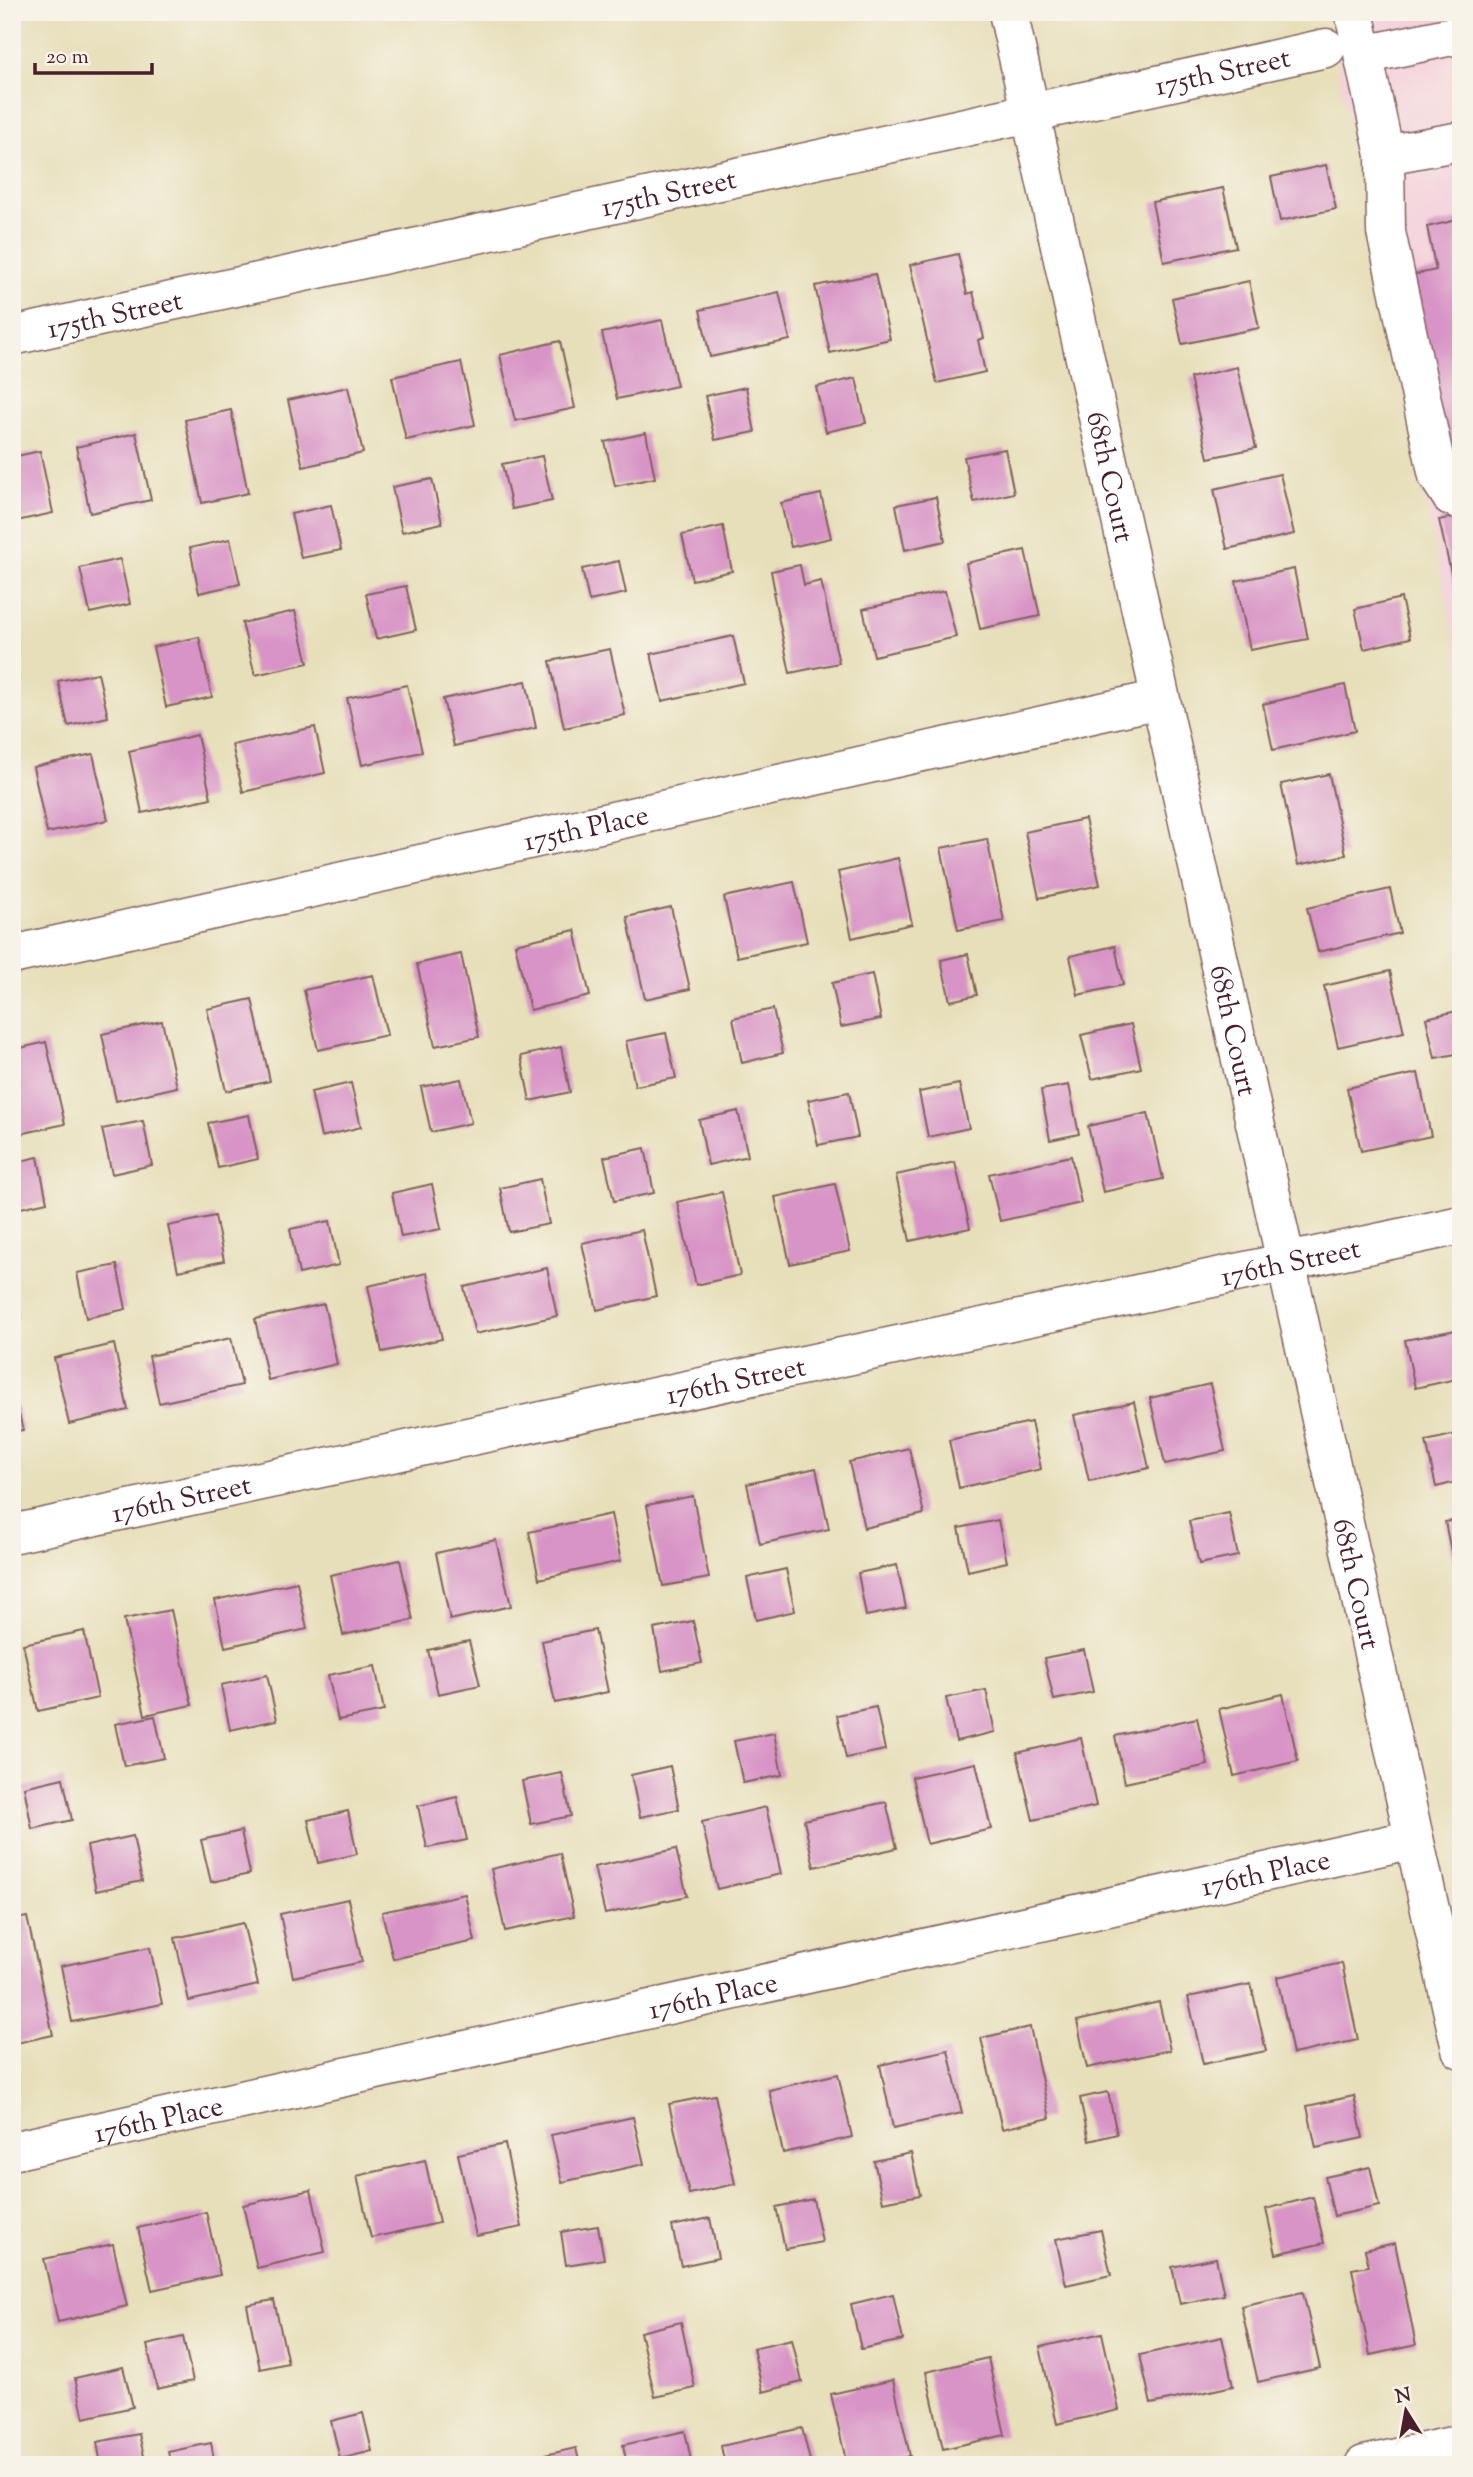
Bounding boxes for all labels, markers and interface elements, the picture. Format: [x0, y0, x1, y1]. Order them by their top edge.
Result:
scale bar [35, 32, 152, 76]
street label: 175th Street [1151, 39, 1295, 108]
text: 20 m [46, 43, 89, 73]
street label: 175th Street [598, 161, 741, 229]
street label: 175th Street [44, 282, 187, 351]
street label: 68th Court [1074, 408, 1142, 547]
street label: 175th Place [520, 797, 653, 863]
street label: 68th Court [1197, 961, 1266, 1101]
street label: 176th Street [1217, 1230, 1365, 1299]
street label: 176th Street [663, 1348, 810, 1417]
street label: 176th Street [108, 1466, 256, 1535]
street label: 68th Court [1321, 1515, 1389, 1654]
street label: 176th Place [1198, 1841, 1334, 1909]
street label: 176th Place [645, 1964, 782, 2032]
street label: 176th Place [91, 2088, 227, 2155]
north arrow [1372, 2376, 1442, 2446]
text: N [1393, 2382, 1413, 2411]

